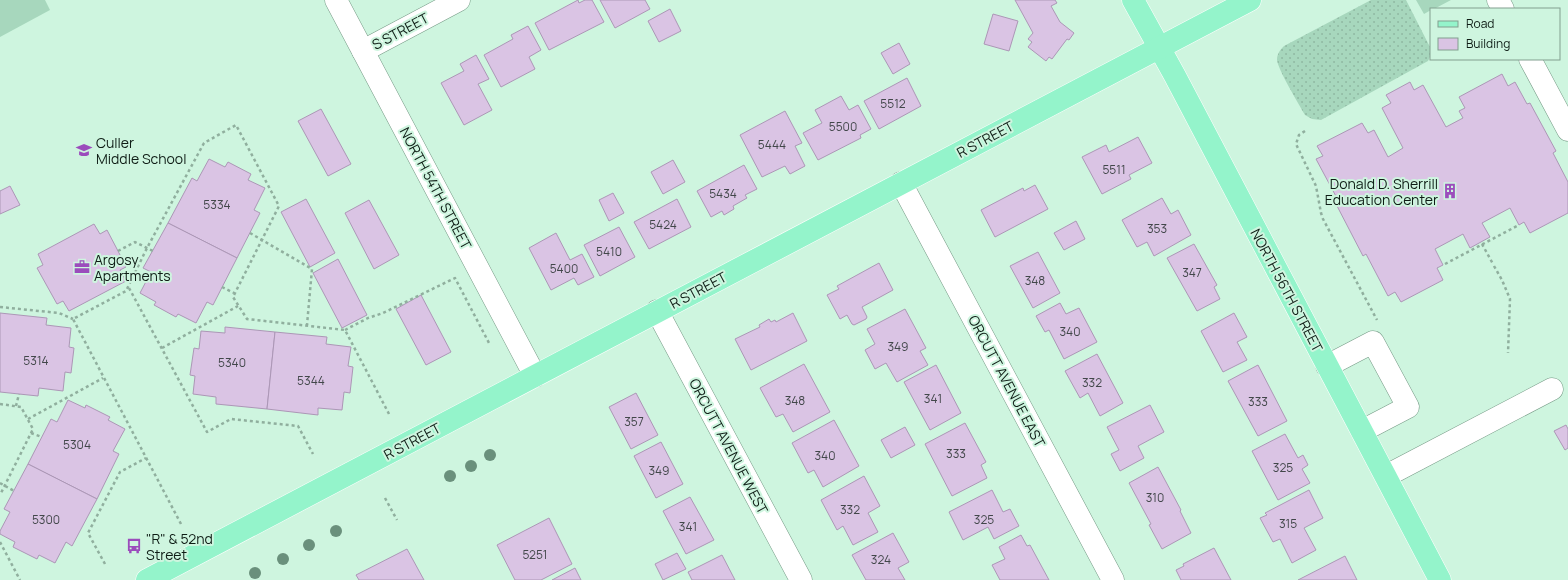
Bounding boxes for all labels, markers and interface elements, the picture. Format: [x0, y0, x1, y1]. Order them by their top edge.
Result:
street label: S STREET [368, 8, 432, 54]
legend [1430, 8, 1560, 60]
text: Road [1466, 15, 1494, 32]
text: Building [1466, 35, 1510, 52]
house number: 5512 [880, 95, 906, 112]
street label: R STREET [953, 116, 1017, 162]
house number: 5500 [829, 118, 857, 135]
street label: NORTH 54TH STREET [396, 124, 477, 253]
place label: Culler Middle School [96, 133, 186, 168]
house number: 5444 [758, 136, 786, 153]
school or university icon: Culler Middle School [75, 141, 93, 159]
house number: 5511 [1102, 161, 1126, 178]
place label: Donald D. Sherrill Education Center [1325, 174, 1438, 209]
building icon: Donald D. Sherrill Education Center [1441, 182, 1459, 200]
house number: 5434 [709, 185, 737, 202]
house number: 5334 [203, 196, 231, 213]
house number: 5424 [649, 216, 677, 233]
house number: 353 [1147, 220, 1167, 237]
street label: NORTH 56TH STREET [1246, 225, 1328, 355]
house number: 5410 [596, 243, 622, 260]
place label: Argosy Apartments [94, 250, 171, 285]
office icon: Argosy Apartments [73, 258, 91, 276]
house number: 5400 [550, 260, 578, 277]
house number: 347 [1182, 264, 1202, 281]
street label: R STREET [666, 267, 730, 313]
house number: 348 [1025, 272, 1045, 289]
street label: ORCUTT AVENUE EAST [964, 312, 1050, 451]
house number: 340 [1059, 323, 1081, 340]
house number: 349 [887, 338, 909, 355]
house number: 5314 [23, 352, 49, 369]
house number: 5340 [218, 354, 246, 371]
house number: 5344 [297, 372, 325, 389]
house number: 332 [1082, 374, 1102, 391]
street label: ORCUTT AVENUE WEST [685, 375, 773, 518]
house number: 341 [924, 390, 942, 407]
house number: 348 [785, 392, 805, 409]
house number: 333 [1248, 393, 1268, 410]
house number: 357 [624, 413, 644, 430]
street label: R STREET [380, 418, 444, 464]
house number: 5304 [63, 436, 91, 453]
house number: 333 [946, 445, 966, 462]
house number: 340 [814, 447, 836, 464]
house number: 325 [1273, 459, 1293, 476]
house number: 349 [648, 462, 670, 479]
house number: 310 [1146, 489, 1164, 506]
house number: 332 [840, 501, 860, 518]
house number: 5300 [32, 511, 60, 528]
house number: 325 [974, 511, 994, 528]
house number: 315 [1279, 515, 1297, 532]
house number: 341 [679, 518, 697, 535]
place label: "R" & 52nd Street [146, 529, 213, 564]
bus stop icon: "R" & 52nd Street [125, 537, 143, 555]
house number: 5251 [522, 546, 548, 563]
house number: 324 [871, 551, 891, 568]

